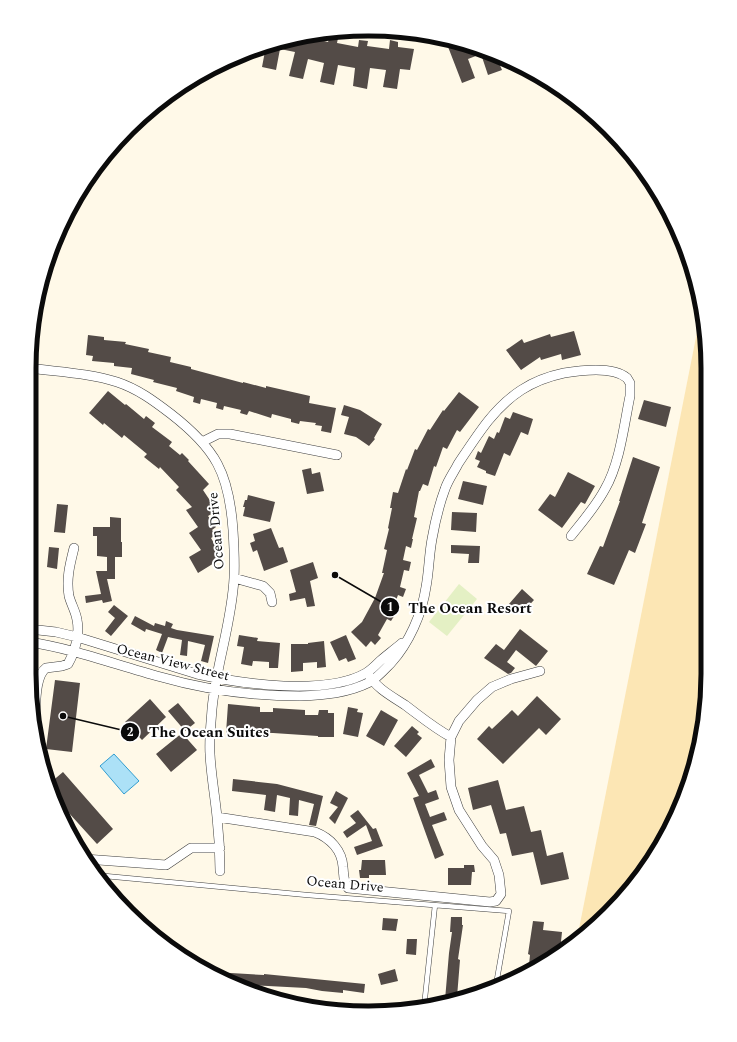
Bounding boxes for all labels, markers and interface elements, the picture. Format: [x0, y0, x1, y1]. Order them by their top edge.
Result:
street label: Ocean Drive [202, 491, 230, 571]
callout: The Ocean Resort [380, 594, 539, 621]
text: The Ocean Resort [408, 597, 532, 620]
text: 1 [387, 598, 393, 617]
street label: Ocean View Street [114, 638, 232, 686]
callout: The Ocean Suites [120, 719, 277, 746]
text: The Ocean Suites [149, 721, 269, 744]
text: 2 [127, 723, 134, 742]
street label: Ocean Drive [305, 870, 385, 898]

